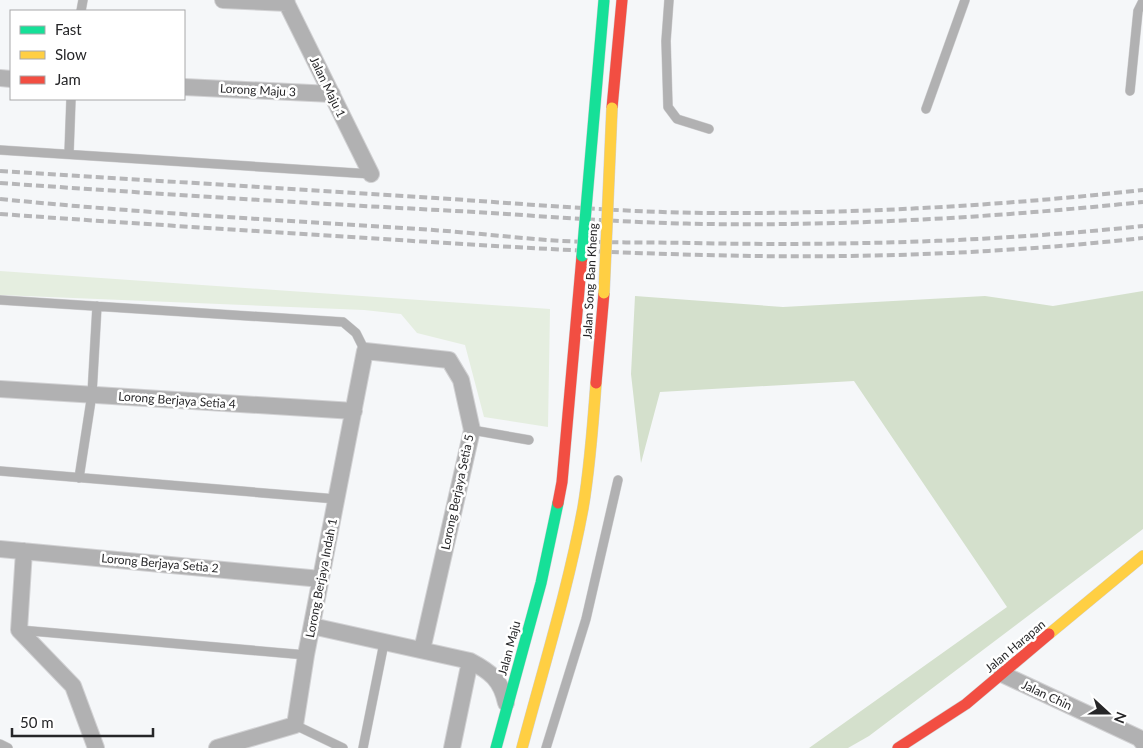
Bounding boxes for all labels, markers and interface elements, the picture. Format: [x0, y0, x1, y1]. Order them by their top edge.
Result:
legend [10, 10, 185, 100]
text: Fast [55, 20, 82, 38]
text: Slow [55, 45, 87, 63]
street label: Jalan Maju 1 [307, 54, 349, 120]
text: Jam [55, 70, 81, 88]
street label: Lorong Maju 3 [220, 81, 296, 99]
street label: Jalan Song Ban Kheng [579, 223, 601, 339]
street label: Lorong Berjaya Setia 4 [118, 388, 236, 412]
street label: Lorong Berjaya Setia 5 [437, 433, 477, 551]
street label: Lorong Berjaya Indah 1 [302, 517, 340, 639]
street label: Lorong Berjaya Setia 2 [101, 550, 219, 576]
street label: Jalan Harapan [982, 616, 1048, 676]
street label: Jalan Maju [495, 619, 523, 677]
street label: Jalan Chin [1020, 677, 1074, 713]
north arrow [1083, 688, 1133, 738]
scale bar [12, 706, 154, 738]
text: N [1111, 710, 1130, 726]
text: 50 m [20, 713, 54, 731]

